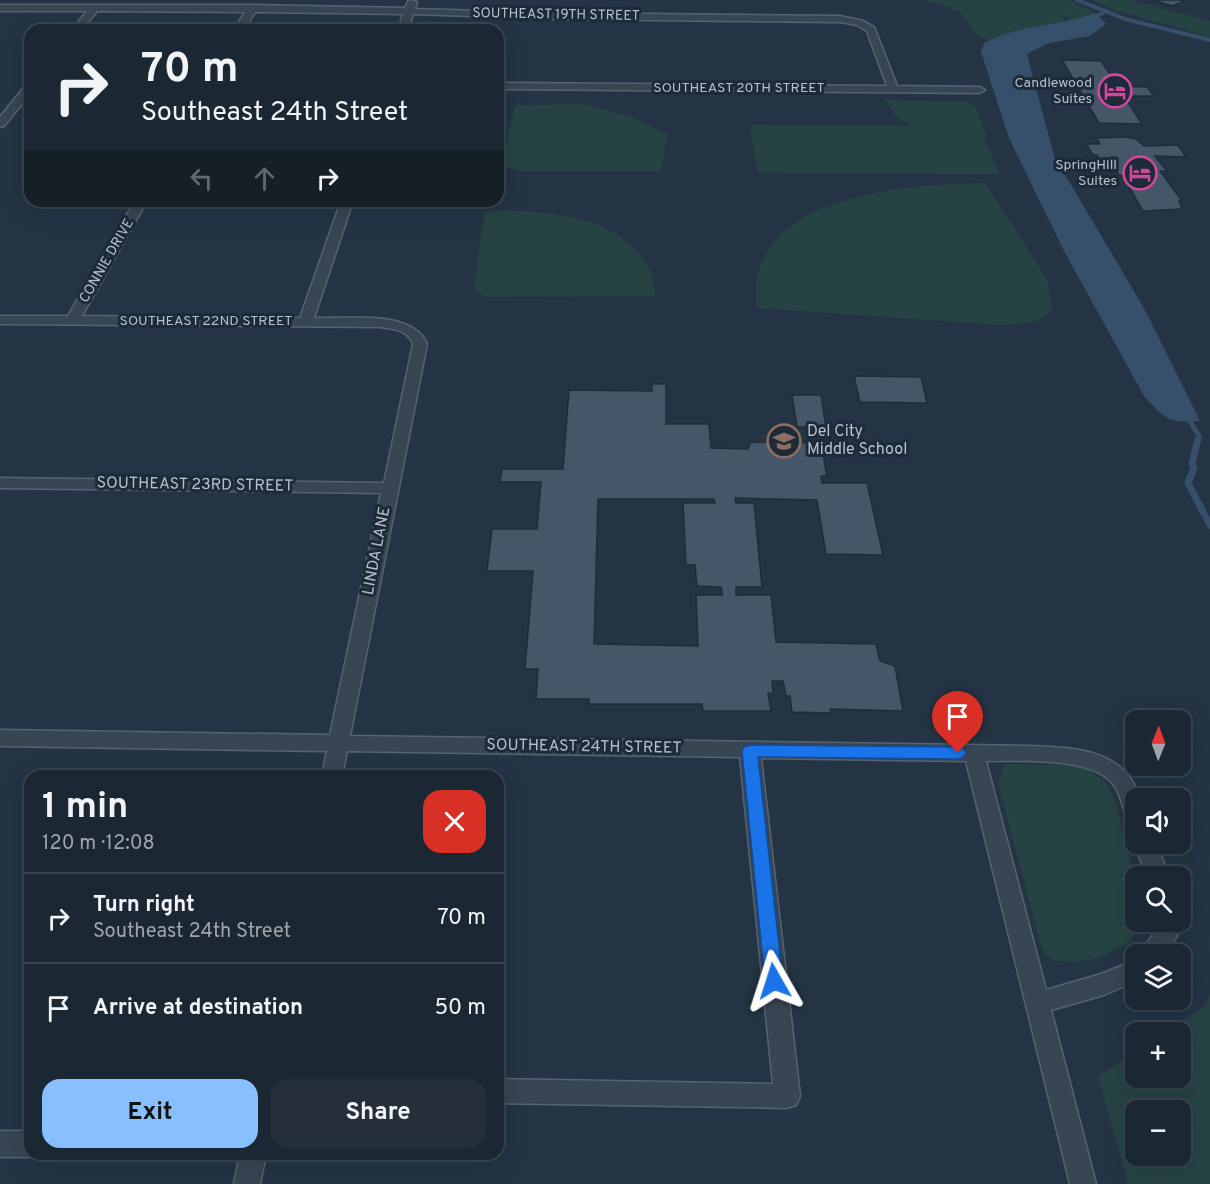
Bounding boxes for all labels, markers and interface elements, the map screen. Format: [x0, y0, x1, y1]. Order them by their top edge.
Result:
street label: SOUTHEAST 19TH STREET [472, 5, 640, 25]
text: 70 m [141, 44, 239, 97]
icon: right [42, 48, 120, 126]
hotel icon: Candlewood Suites [1097, 73, 1133, 109]
place label: Candlewood Suites [1015, 75, 1092, 108]
street label: SOUTHEAST 20TH STREET [653, 80, 825, 97]
text: Southeast 24th Street [141, 96, 408, 130]
hotel icon: SpringHill Suites [1122, 155, 1158, 191]
place label: SpringHill Suites [1055, 157, 1117, 190]
icon: left [185, 162, 218, 195]
icon: ahead [248, 162, 281, 195]
icon: right [311, 162, 344, 195]
street label: CONNIE DRIVE [76, 216, 138, 306]
street label: SOUTHEAST 22ND STREET [120, 313, 293, 330]
place label: Del City Middle School [807, 422, 907, 460]
school or university icon: Del City Middle School [766, 423, 802, 459]
street label: SOUTHEAST 23RD STREET [96, 473, 294, 497]
street label: LINDA LANE [359, 505, 395, 597]
pin [932, 691, 983, 753]
icon: arrive [941, 700, 974, 733]
north arrow [1125, 710, 1191, 776]
map controls [1125, 710, 1191, 1166]
street label: SOUTHEAST 24TH STREET [486, 735, 682, 759]
text: 1 min [42, 785, 128, 831]
button: sound [1125, 788, 1191, 854]
button: close [423, 790, 486, 853]
text: 120 m · 12:08 [42, 831, 155, 857]
button: search [1125, 866, 1191, 932]
text: Turn right [93, 892, 195, 919]
icon: right [42, 902, 75, 935]
text: 70 m [437, 905, 486, 932]
text: Southeast 24th Street [93, 919, 291, 945]
button: layers [1125, 944, 1191, 1010]
position arrow [742, 949, 806, 1013]
icon: arrive [42, 992, 75, 1025]
text: Arrive at destination [93, 995, 303, 1022]
text: 50 m [434, 995, 486, 1022]
button: + [1125, 1022, 1191, 1088]
button: Exit [42, 1079, 258, 1148]
button: Share [270, 1079, 486, 1148]
button: − [1125, 1100, 1191, 1166]

